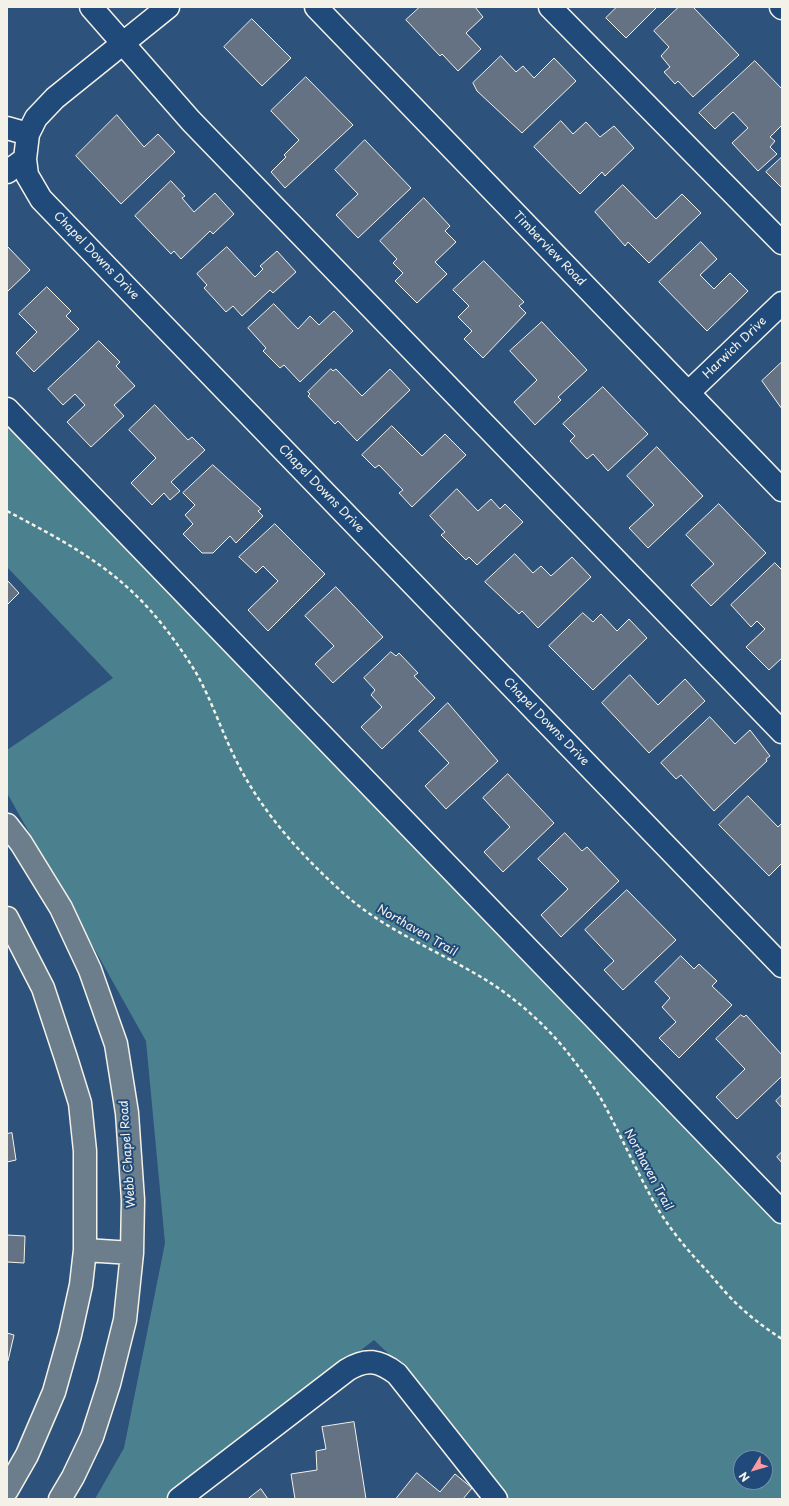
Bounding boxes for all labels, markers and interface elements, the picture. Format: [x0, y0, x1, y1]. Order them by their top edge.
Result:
street label: Chapel Downs Drive [50, 209, 142, 303]
street label: Timberview Road [510, 209, 588, 289]
street label: Harwich Drive [700, 314, 770, 382]
street label: Chapel Downs Drive [275, 442, 367, 536]
street label: Chapel Downs Drive [500, 675, 592, 769]
street label: Northaven Trail [374, 902, 460, 960]
street label: Webb Chapel Road [117, 1100, 139, 1208]
street label: Northaven Trail [620, 1127, 676, 1213]
north arrow [733, 1450, 773, 1490]
text: N [735, 1468, 753, 1486]

